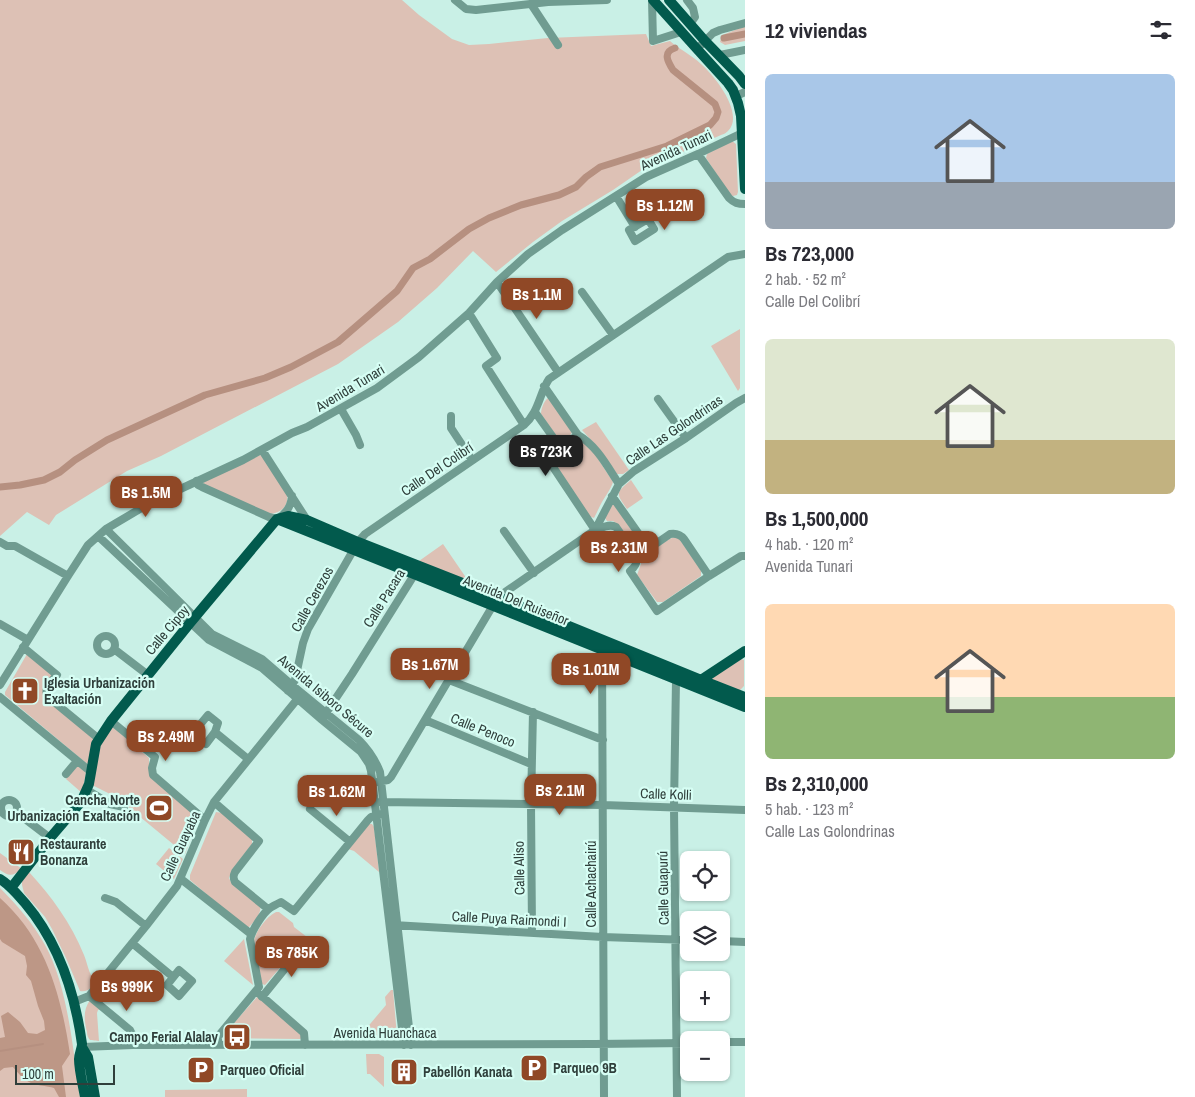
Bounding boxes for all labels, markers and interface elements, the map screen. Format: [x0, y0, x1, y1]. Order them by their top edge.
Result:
text: 12 viviendas [765, 16, 867, 45]
icon: filters [1147, 16, 1175, 44]
icon: home [925, 106, 1015, 196]
street label: Avenida Tunari [636, 126, 715, 175]
pin: Bs 1.12M [613, 188, 717, 231]
text: Bs 1.12M [637, 194, 693, 216]
text: Bs 723,000 [765, 239, 854, 268]
text: 2 hab. · 52 m² [765, 268, 846, 290]
pin: Bs 1.1M [491, 278, 583, 320]
text: Bs 1.1M [512, 283, 562, 305]
text: Calle Del Colibrí [765, 290, 861, 312]
street label: Avenida Tunari [311, 360, 388, 416]
icon: home [925, 371, 1015, 461]
street label: Calle Las Golondrinas [622, 391, 726, 469]
pin: Bs 723K [500, 434, 592, 477]
street label: Calle Del Colibrí [397, 438, 477, 500]
text: Bs 723K [520, 440, 572, 462]
pin: Bs 1.5M [100, 476, 192, 518]
text: Bs 1.5M [121, 481, 171, 503]
text: Bs 1,500,000 [765, 504, 868, 533]
pin: Bs 2.31M [567, 530, 671, 573]
text: 4 hab. · 120 m² [765, 533, 853, 555]
text: Bs 2.31M [591, 536, 647, 558]
text: Avenida Tunari [765, 555, 853, 577]
street label: Calle Cerezos [287, 563, 337, 635]
street label: Calle Pacara [359, 565, 409, 631]
street label: Avenida Del Ruiseñor [460, 570, 572, 629]
street label: Calle Cipoy [141, 601, 193, 659]
icon: home [925, 636, 1015, 726]
pin: Bs 1.67M [378, 648, 482, 690]
street label: Avenida Isiboro Sécure [274, 650, 378, 741]
pin: Bs 1.01M [539, 652, 643, 695]
text: Bs 1.67M [402, 653, 458, 675]
text: Bs 1.01M [563, 658, 619, 680]
place label: Iglesia Urbanización Exaltación [44, 674, 155, 708]
church icon: Iglesia Urbanización Exaltación [10, 676, 40, 706]
street label: Calle Penoco [448, 709, 518, 751]
pin: Bs 2.49M [114, 720, 218, 762]
text: Bs 2.49M [138, 725, 194, 747]
text: Bs 2,310,000 [765, 769, 868, 798]
pin: Bs 1.62M [285, 774, 389, 817]
pin: Bs 2.1M [514, 774, 606, 816]
text: Bs 2.1M [535, 779, 585, 801]
text: Bs 1.62M [309, 780, 365, 802]
street label: Calle Kolli [640, 784, 692, 804]
place label: Cancha Norte Urbanización Exaltación [7, 791, 140, 825]
sports icon: Cancha Norte Urbanización Exaltación [144, 793, 174, 823]
text: 5 hab. · 123 m² [765, 798, 853, 820]
street label: Calle Guayaba [156, 807, 204, 884]
text: Calle Las Golondrinas [765, 820, 895, 842]
place label: Restaurante Bonanza [40, 835, 106, 869]
restaurant icon: Restaurante Bonanza [6, 837, 36, 867]
street label: Calle Aliso [510, 841, 528, 895]
street label: Calle Achachairú [582, 841, 600, 927]
street label: Calle Guapurú [653, 851, 673, 925]
map controls [680, 851, 730, 1081]
button: locate [680, 851, 730, 901]
street label: Calle Puya Raimondi I [451, 907, 567, 931]
button: layers [680, 911, 730, 961]
pin: Bs 785K [246, 936, 338, 978]
text: Bs 785K [266, 941, 318, 963]
pin: Bs 999K [81, 970, 173, 1012]
button: + [680, 971, 730, 1021]
text: Bs 999K [101, 975, 153, 997]
bus stop icon: Campo Ferial Alalay [222, 1022, 252, 1052]
street label: Avenida Huanchaca [332, 1024, 437, 1042]
place label: Campo Ferial Alalay [109, 1028, 219, 1046]
button: − [680, 1031, 730, 1081]
parking icon: Parqueo 9B [519, 1053, 549, 1083]
parking icon: Parqueo Oficial [186, 1055, 216, 1085]
building icon: Pabellón Kanata [389, 1057, 419, 1087]
place label: Parqueo 9B [553, 1059, 617, 1077]
place label: Parqueo Oficial [220, 1061, 304, 1079]
scale bar [15, 1062, 115, 1085]
place label: Pabellón Kanata [423, 1063, 513, 1081]
text: 100 m [22, 1065, 54, 1083]

